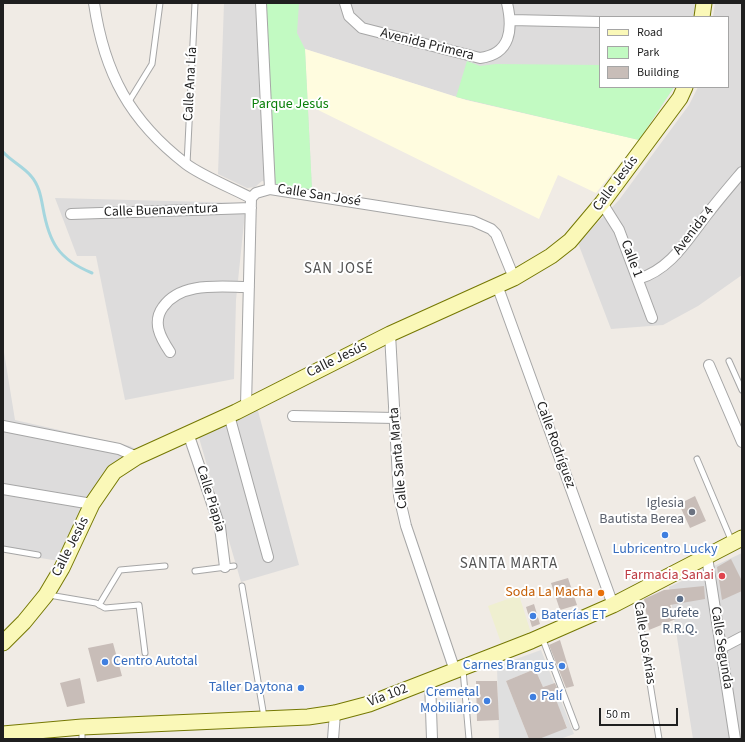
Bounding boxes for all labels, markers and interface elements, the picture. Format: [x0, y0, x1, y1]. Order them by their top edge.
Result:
legend [599, 16, 729, 88]
text: Road [637, 24, 663, 41]
street label: Avenida Primera [378, 25, 476, 65]
text: Park [637, 44, 659, 61]
street label: Calle Ana Lía [181, 46, 201, 122]
text: Building [637, 64, 679, 81]
park label: Parque Jesús [251, 97, 329, 113]
street label: Calle Jesús [590, 153, 642, 215]
street label: Calle San José [276, 181, 362, 211]
street label: Calle Buenaventura [104, 201, 218, 221]
street label: Avenida 4 [670, 204, 718, 258]
street label: Calle 1 [616, 238, 646, 280]
district label: SAN JOSÉ [304, 261, 374, 279]
street label: Calle Jesús [304, 338, 370, 382]
street label: Calle Rodríguez [532, 399, 578, 491]
street label: Calle Santa Marta [386, 406, 412, 510]
street label: Calle Piapia [192, 464, 228, 534]
place label: Iglesia Bautista Berea [599, 496, 684, 528]
marker: Iglesia Bautista Berea [687, 507, 697, 517]
street label: Calle Jesús [49, 514, 93, 580]
marker: Lubricentro Lucky [660, 530, 670, 540]
place label: Lubricentro Lucky [613, 542, 717, 558]
district label: SANTA MARTA [460, 556, 558, 574]
place label: Farmacia Sanai [625, 568, 714, 584]
marker: Farmacia Sanai [717, 571, 727, 581]
place label: Soda La Macha [505, 585, 593, 601]
marker: Soda La Macha [596, 588, 606, 598]
marker: Bufete R.R.Q. [675, 594, 685, 604]
street label: Calle Los Arias [629, 600, 659, 686]
place label: Bufete R.R.Q. [661, 606, 699, 638]
street label: Calle Segunda [706, 606, 736, 690]
place label: Baterías ET [541, 608, 606, 624]
marker: Baterías ET [528, 611, 538, 621]
place label: Centro Autotal [113, 654, 198, 670]
marker: Centro Autotal [100, 657, 110, 667]
place label: Carnes Brangus [463, 658, 554, 674]
marker: Carnes Brangus [557, 661, 567, 671]
place label: Taller Daytona [209, 680, 293, 696]
street label: Vía 102 [366, 681, 410, 711]
marker: Taller Daytona [296, 683, 306, 693]
place label: Cremetal Mobiliario [420, 685, 479, 718]
place label: Palí [541, 689, 562, 705]
marker: Palí [528, 692, 538, 702]
marker: Cremetal Mobiliario [482, 696, 492, 706]
scale bar [601, 700, 680, 726]
text: 50 m [606, 706, 630, 723]

